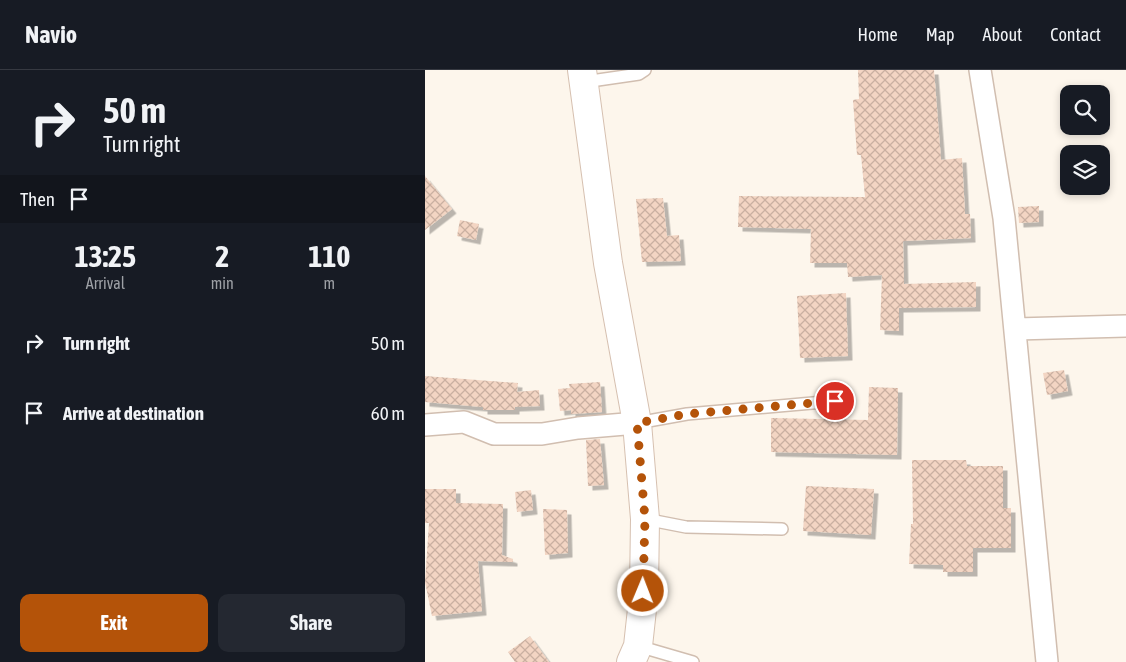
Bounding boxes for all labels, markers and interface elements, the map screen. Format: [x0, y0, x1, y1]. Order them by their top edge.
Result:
text: Navio [25, 21, 77, 48]
text: Home [858, 24, 898, 45]
text: Map [926, 24, 955, 45]
text: About [983, 24, 1022, 45]
text: Contact [1050, 24, 1101, 45]
map controls [1060, 85, 1110, 195]
button: search [1060, 85, 1110, 135]
icon: right [20, 90, 85, 155]
text: 50 m [103, 90, 166, 130]
text: Turn right [103, 131, 180, 157]
button: layers [1060, 145, 1110, 195]
icon: arrive [65, 185, 93, 213]
text: Then [20, 188, 55, 210]
text: 13:25 [74, 239, 136, 273]
text: 2 [215, 239, 229, 273]
text: 110 [308, 239, 350, 273]
text: Arrival [86, 274, 125, 292]
text: min [211, 274, 234, 292]
text: m [324, 274, 335, 292]
icon: right [20, 329, 48, 357]
text: Turn right [63, 332, 130, 354]
text: 50 m [371, 332, 405, 354]
pin [814, 380, 856, 422]
icon: arrive [821, 387, 849, 415]
icon: arrive [20, 399, 48, 427]
text: Arrive at destination [63, 402, 204, 424]
text: 60 m [371, 402, 405, 424]
position arrow [616, 564, 668, 616]
button: Exit [20, 594, 208, 652]
button: Share [218, 594, 405, 652]

